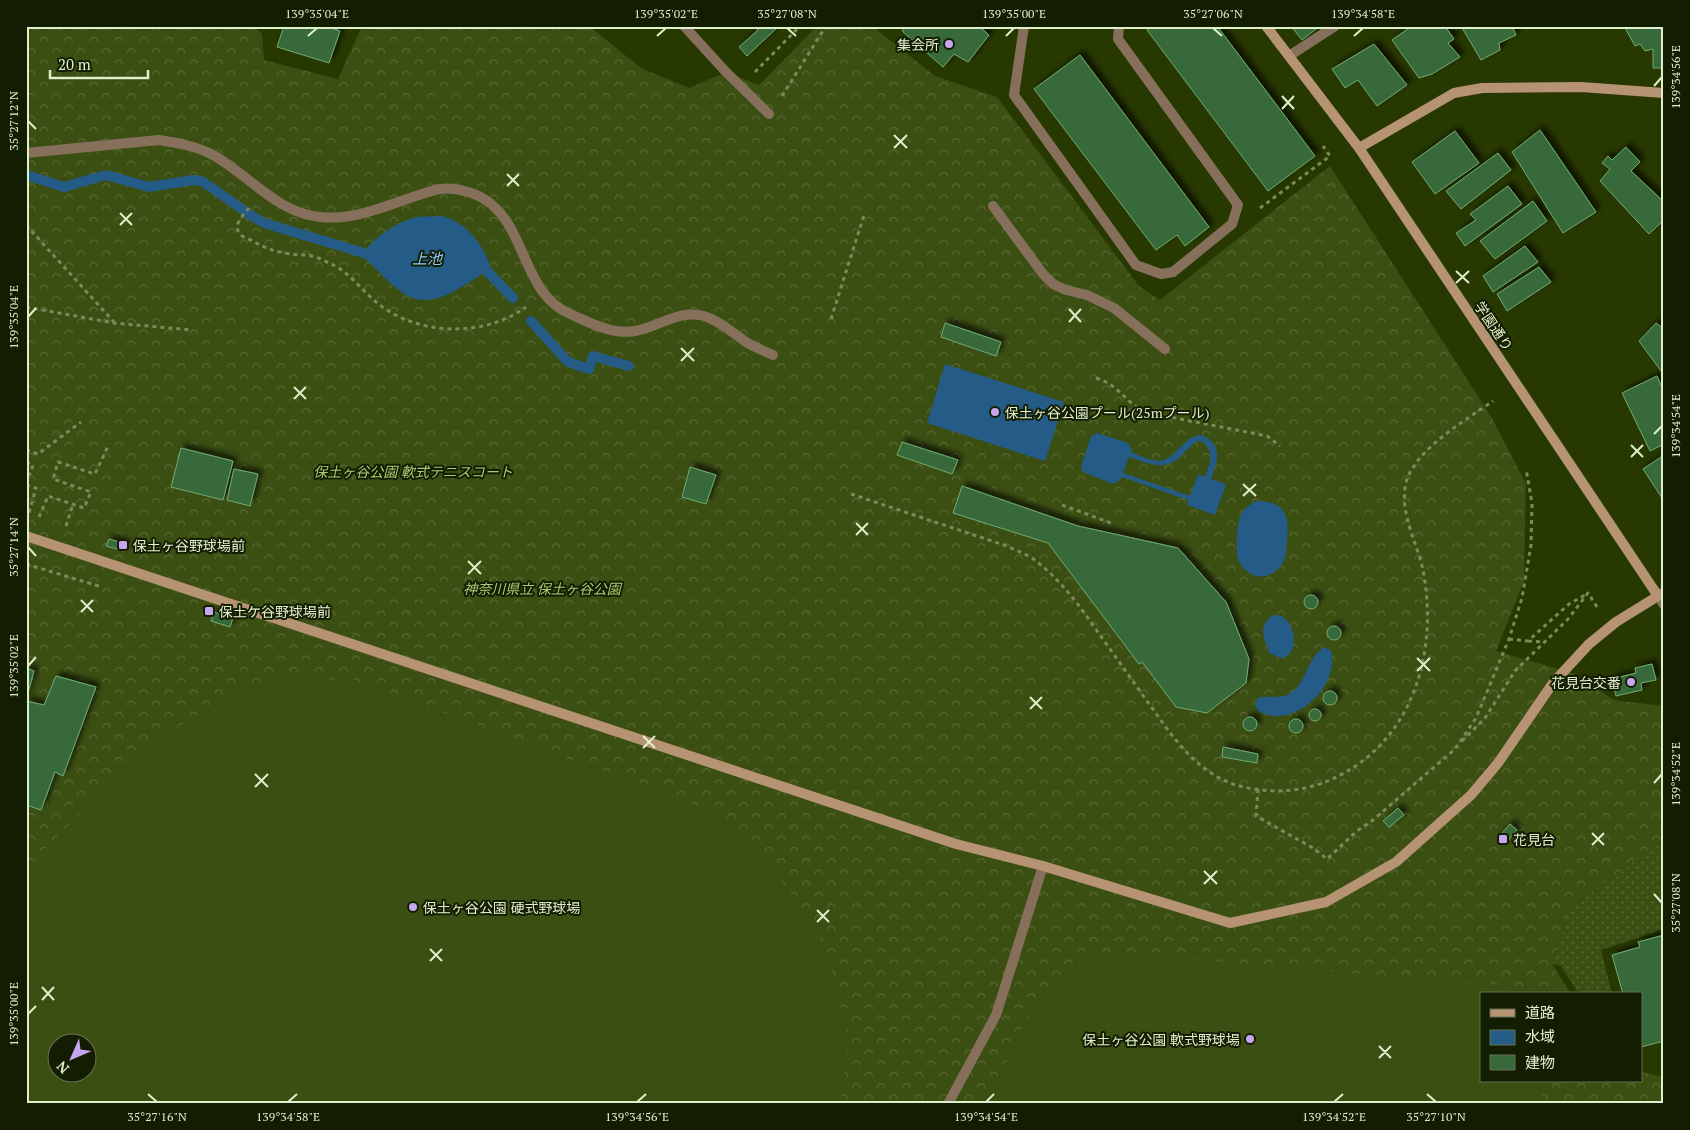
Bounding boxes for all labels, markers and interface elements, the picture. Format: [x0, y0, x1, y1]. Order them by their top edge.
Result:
text: 139°35'04"E [285, 6, 349, 21]
text: 139°35'02"E [634, 6, 698, 21]
text: 35°27'08"N [757, 6, 817, 21]
text: 139°35'00"E [982, 6, 1046, 21]
text: 35°27'06"N [1183, 6, 1243, 21]
text: 139°34'58"E [1331, 6, 1395, 21]
place label: 集会所 [897, 35, 939, 54]
marker: 集会所 [943, 38, 955, 50]
text: 139°34'56"E [1668, 45, 1683, 109]
scale bar [50, 48, 148, 80]
text: 20 m [58, 54, 91, 74]
text: 35°27'12"N [6, 91, 21, 151]
water label: 上池 [412, 248, 444, 268]
text: 139°35'04"E [6, 285, 21, 349]
street label: 学園通り [1470, 297, 1518, 355]
text: 139°34'54"E [1668, 394, 1683, 458]
place label: 保土ヶ谷公園プール(25mプール) [1005, 403, 1210, 422]
marker: 保土ヶ谷公園プール(25mプール) [989, 406, 1001, 418]
park label: 保土ヶ谷公園 軟式テニスコート [313, 462, 513, 481]
text: 35°27'14"N [6, 517, 21, 577]
place label: 保土ヶ谷野球場前 [133, 536, 245, 555]
marker: 保土ヶ谷野球場前 [117, 539, 129, 551]
park label: 神奈川県立 保土ヶ谷公園 [463, 579, 623, 598]
place label: 保土ケ谷野球場前 [219, 602, 331, 621]
marker: 保土ケ谷野球場前 [203, 605, 215, 617]
text: 139°35'02"E [6, 634, 21, 698]
place label: 花見台交番 [1551, 673, 1621, 692]
marker: 花見台交番 [1625, 676, 1637, 688]
text: 139°34'52"E [1668, 742, 1683, 806]
place label: 花見台 [1513, 830, 1555, 849]
marker: 花見台 [1497, 833, 1509, 845]
text: 35°27'08"N [1668, 873, 1683, 933]
place label: 保土ヶ谷公園 硬式野球場 [423, 898, 580, 917]
marker: 保土ヶ谷公園 硬式野球場 [407, 901, 419, 913]
text: 139°35'00"E [6, 982, 21, 1046]
legend [1480, 992, 1642, 1082]
text: 道路 [1525, 1002, 1555, 1022]
text: 水域 [1525, 1026, 1555, 1046]
place label: 保土ヶ谷公園 軟式野球場 [1083, 1030, 1240, 1049]
north arrow [48, 1032, 98, 1082]
marker: 保土ヶ谷公園 軟式野球場 [1244, 1033, 1256, 1045]
text: 建物 [1525, 1052, 1555, 1072]
text: N [52, 1057, 73, 1078]
text: 35°27'16"N [127, 1109, 187, 1124]
text: 139°34'58"E [256, 1109, 320, 1124]
text: 139°34'56"E [605, 1109, 669, 1124]
text: 139°34'54"E [954, 1109, 1018, 1124]
text: 139°34'52"E [1302, 1109, 1366, 1124]
text: 35°27'10"N [1406, 1109, 1466, 1124]

